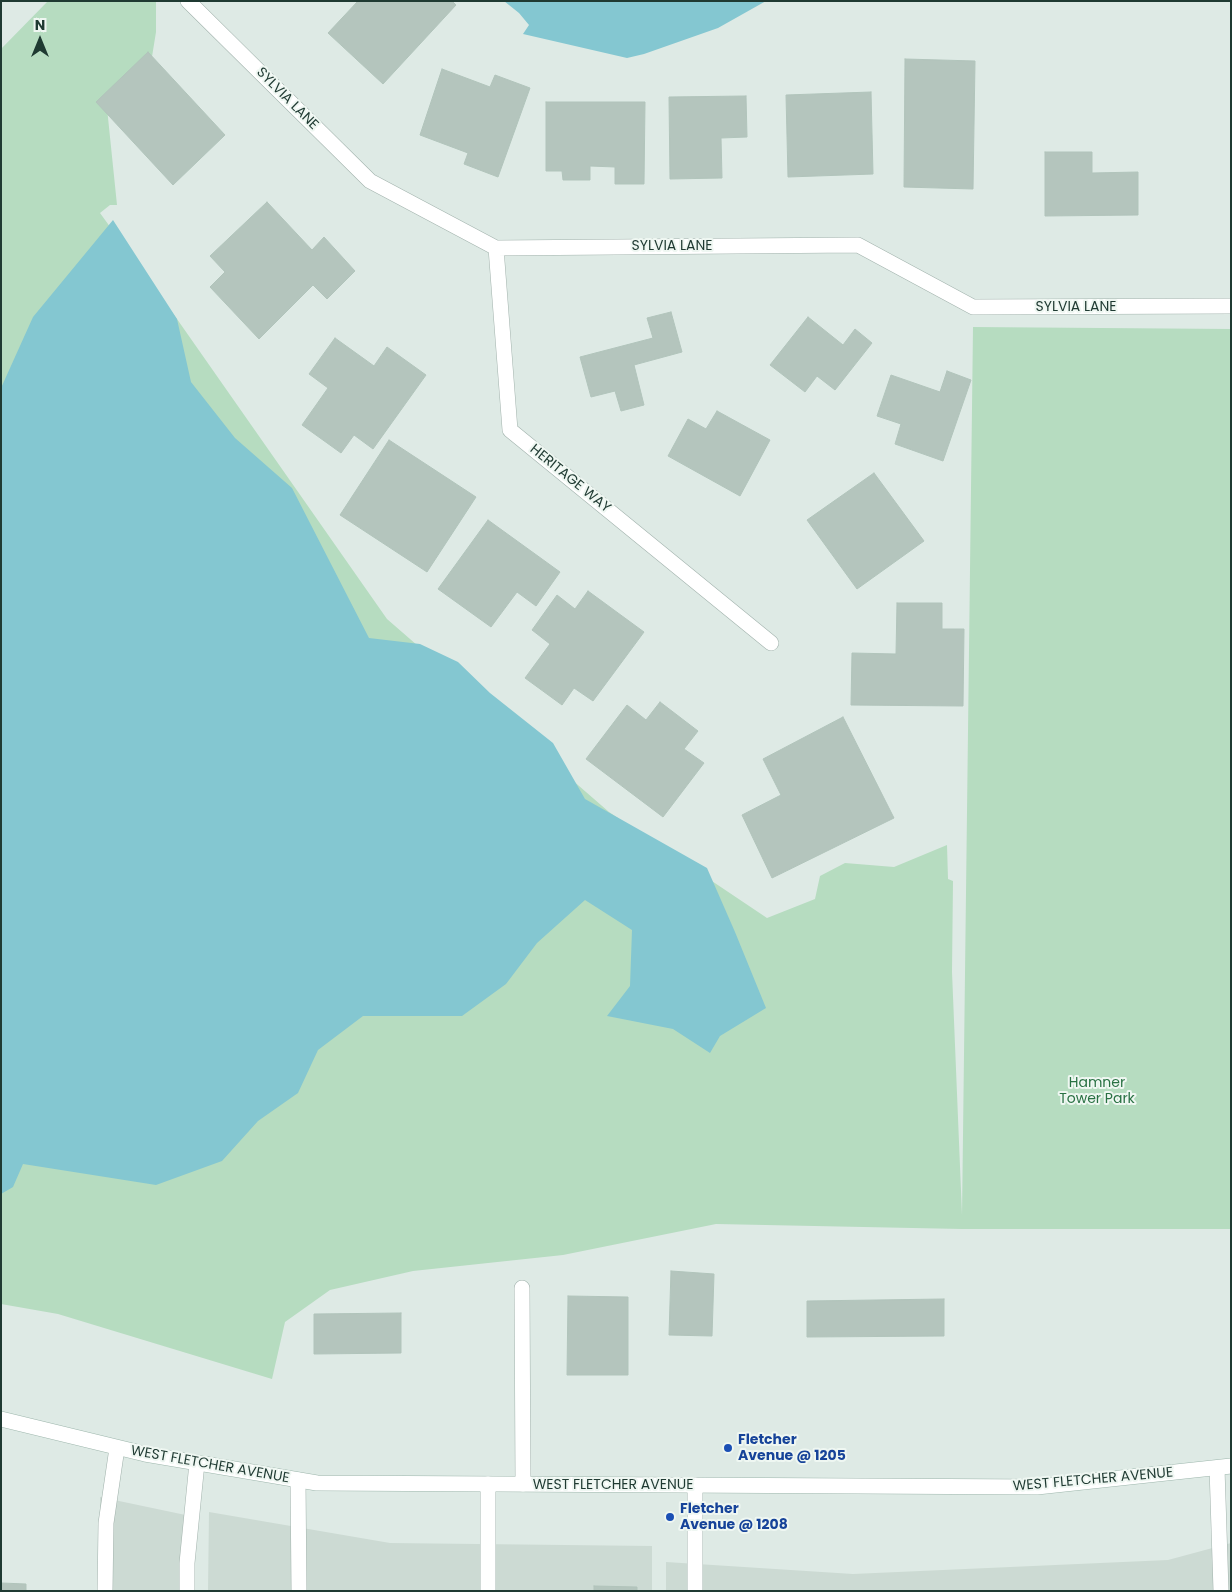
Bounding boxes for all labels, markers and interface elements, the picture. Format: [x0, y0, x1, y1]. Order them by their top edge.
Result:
north arrow [15, 15, 65, 65]
text: N [35, 15, 45, 35]
street label: SYLVIA LANE [252, 64, 322, 134]
street label: SYLVIA LANE [631, 238, 713, 254]
street label: SYLVIA LANE [1035, 299, 1117, 315]
street label: HERITAGE WAY [526, 441, 614, 517]
park label: Hamner Tower Park [1059, 1075, 1135, 1108]
place label: Fletcher Avenue @ 1205 [738, 1432, 846, 1464]
marker: Fletcher Avenue @ 1205 [722, 1442, 734, 1454]
street label: WEST FLETCHER AVENUE [129, 1443, 291, 1487]
street label: WEST FLETCHER AVENUE [1012, 1465, 1174, 1495]
street label: WEST FLETCHER AVENUE [533, 1477, 693, 1493]
place label: Fletcher Avenue @ 1208 [680, 1501, 788, 1534]
marker: Fletcher Avenue @ 1208 [664, 1511, 676, 1523]

